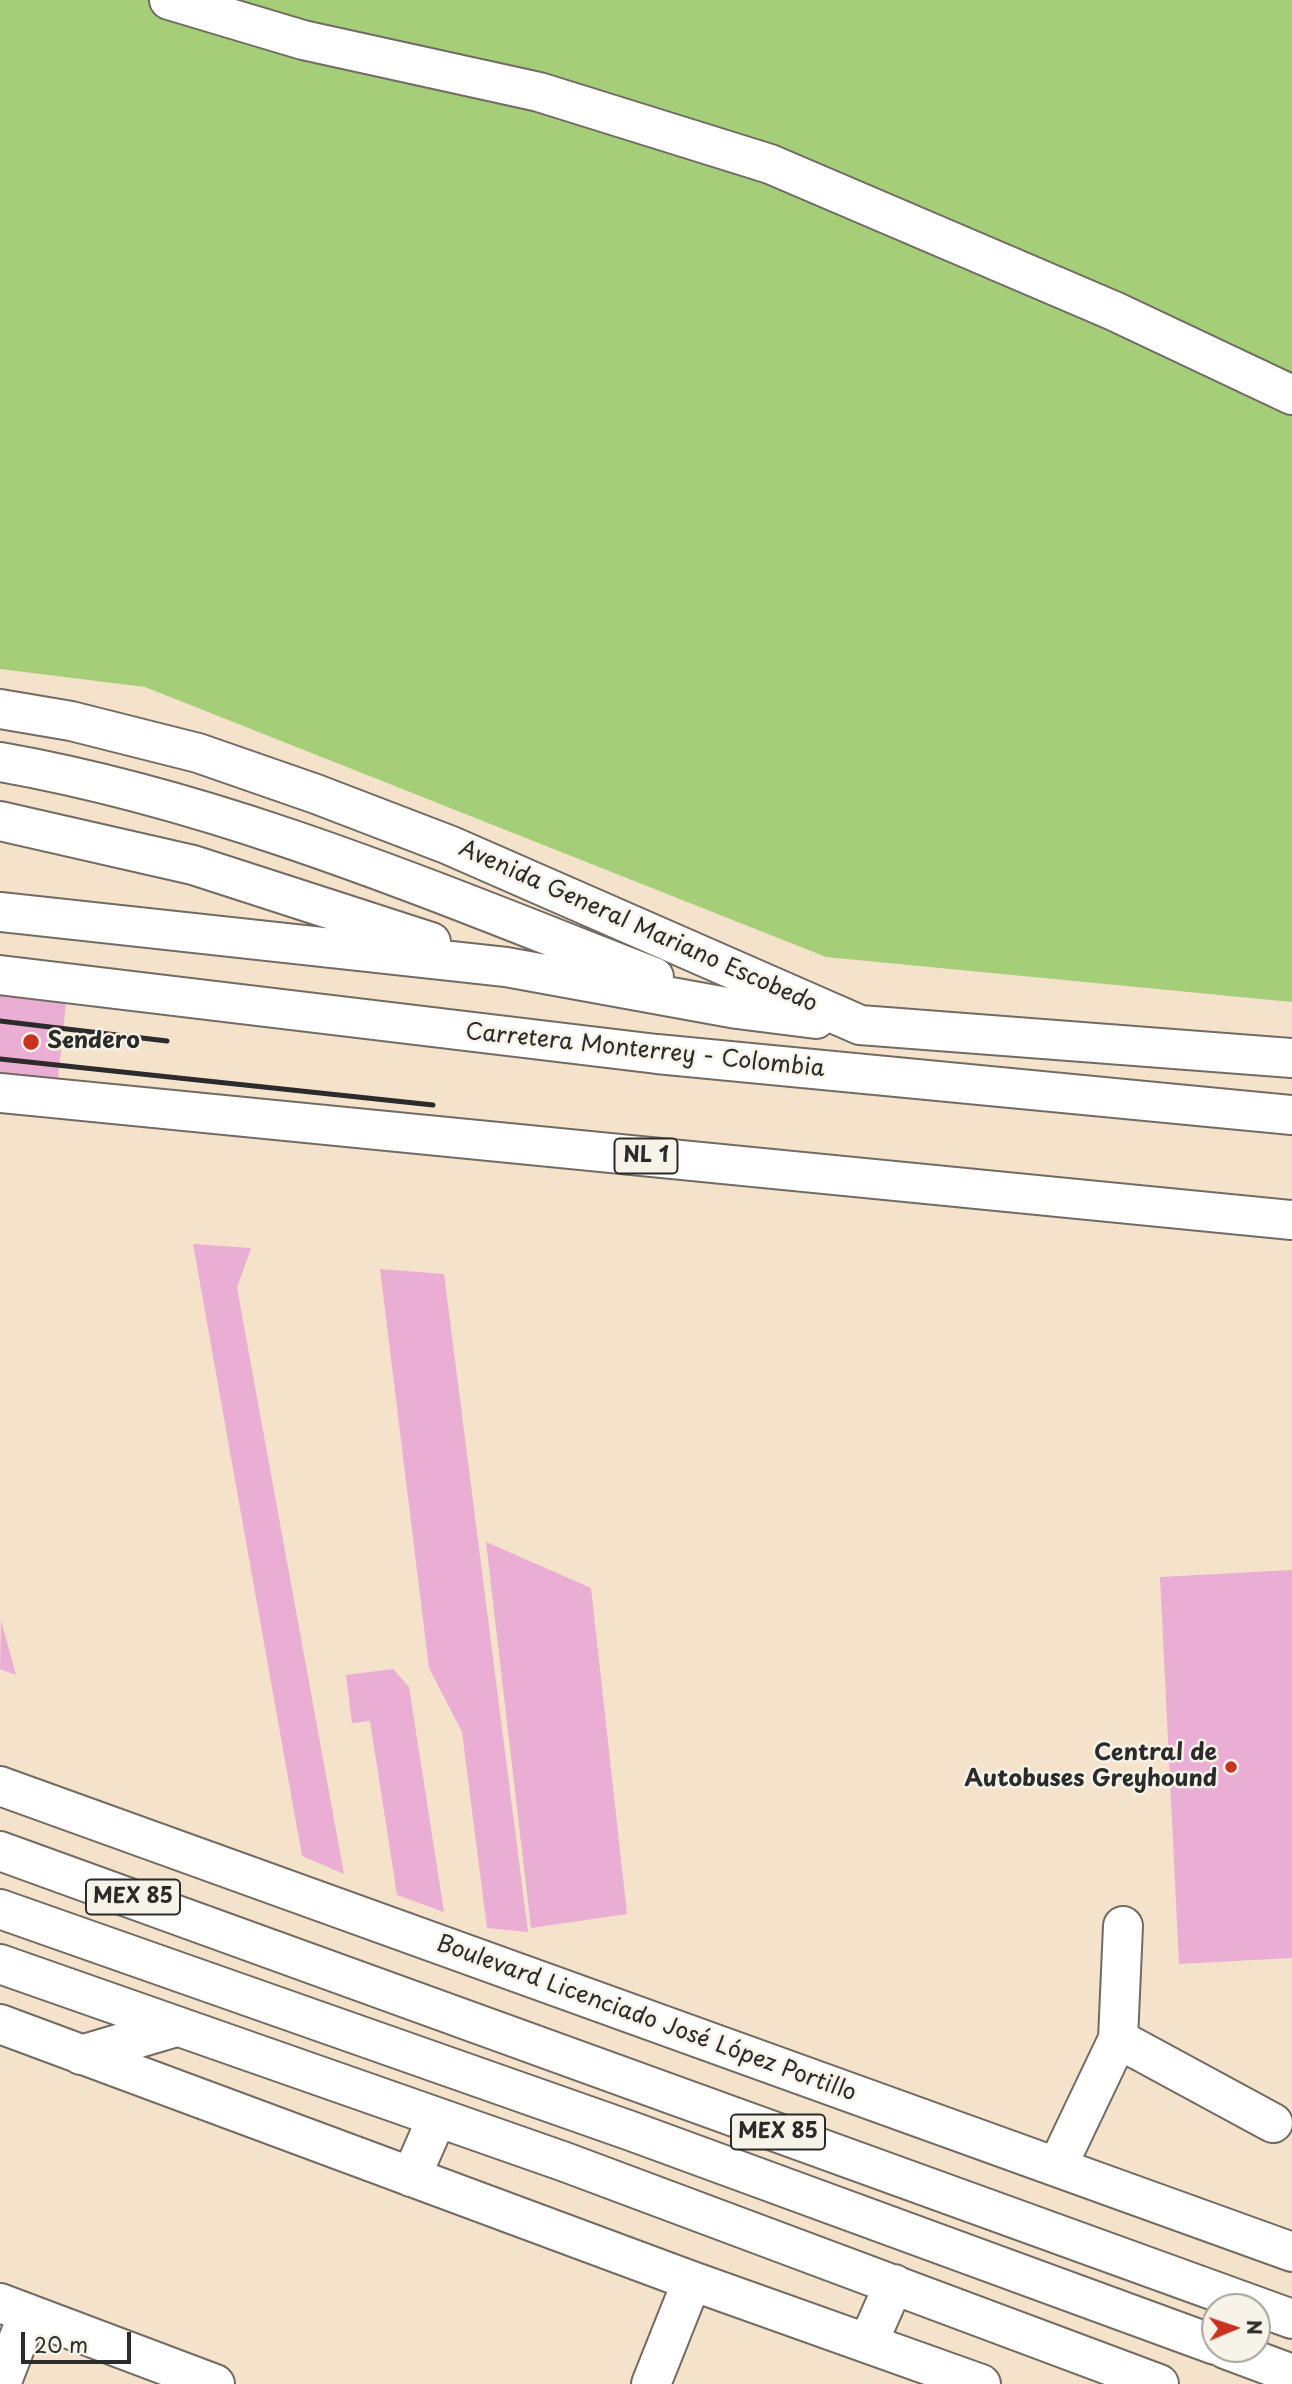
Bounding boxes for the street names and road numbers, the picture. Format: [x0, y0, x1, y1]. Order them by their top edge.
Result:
street label: Avenida General Mariano Escobedo [455, 835, 821, 1019]
street label: Carretera Monterrey - Colombia [464, 1018, 826, 1084]
road number: NL 1 [614, 1138, 678, 1174]
road number: MEX 85 [86, 1880, 180, 1914]
street label: Boulevard Licenciado José López Portillo [432, 1930, 860, 2108]
road number: MEX 85 [731, 2114, 825, 2150]

